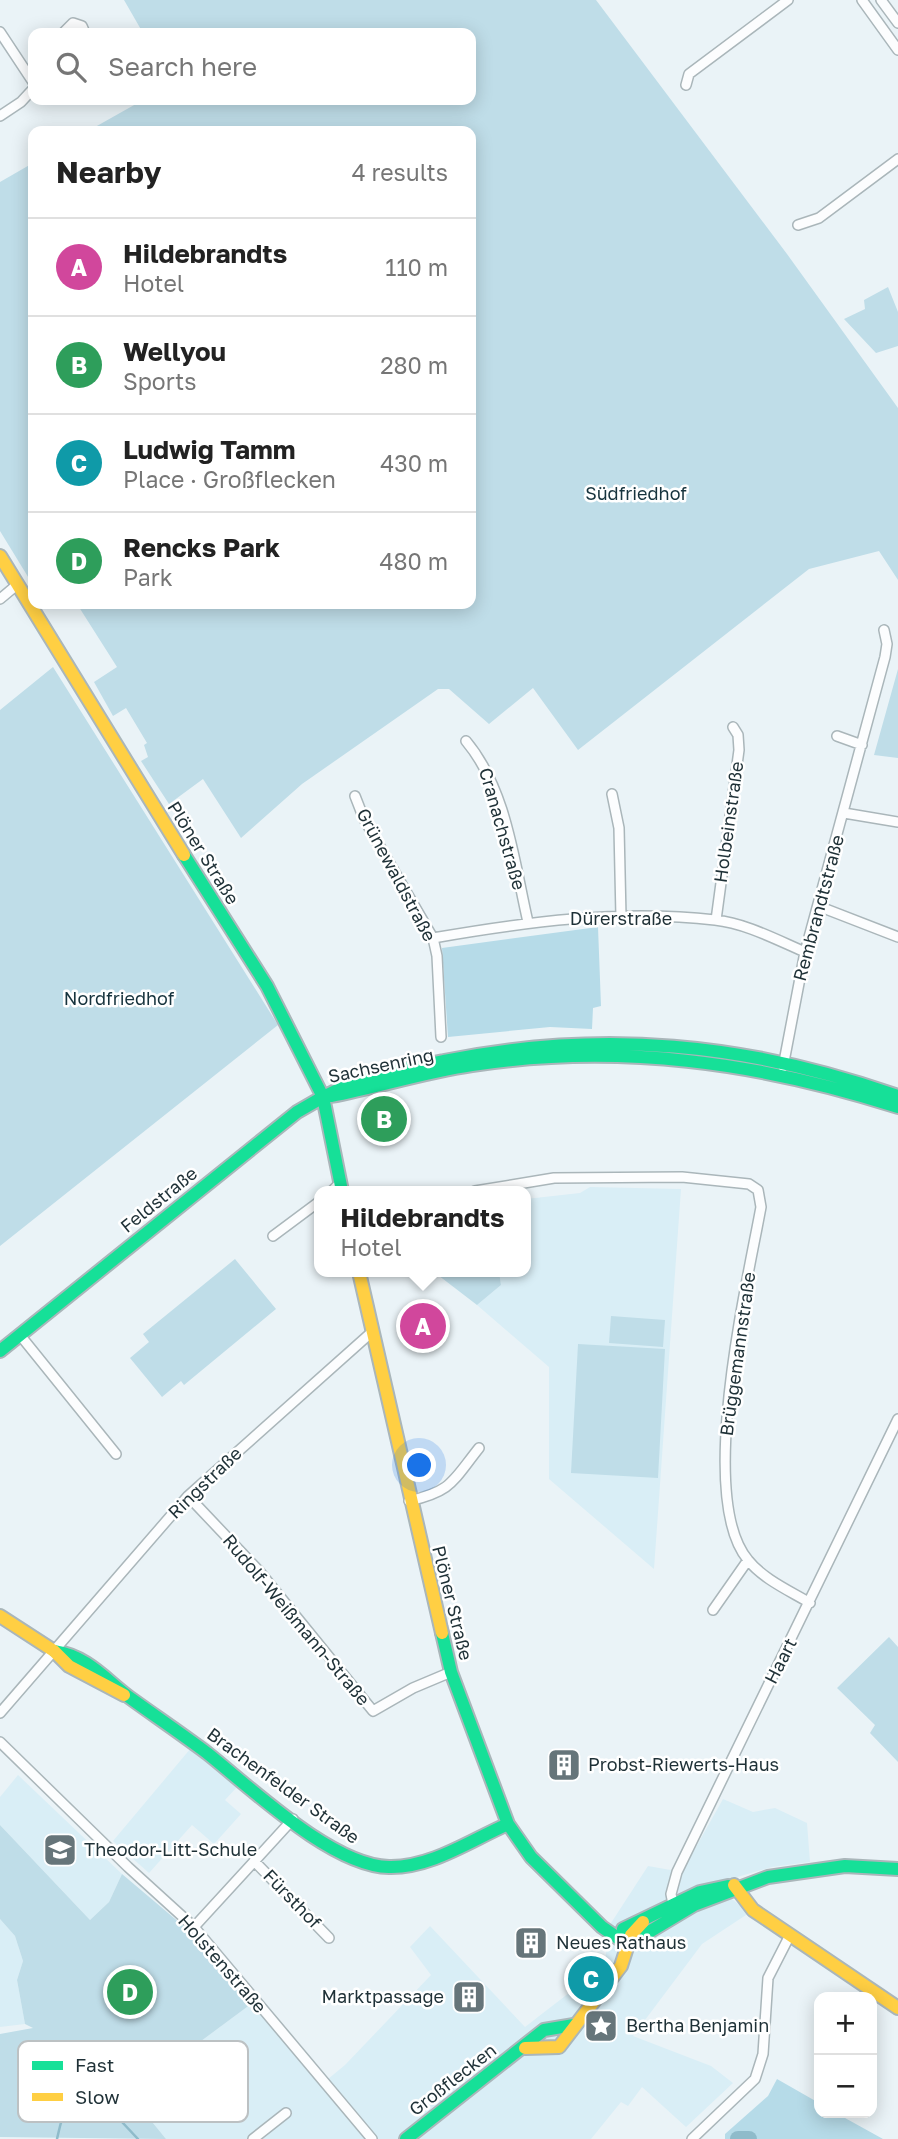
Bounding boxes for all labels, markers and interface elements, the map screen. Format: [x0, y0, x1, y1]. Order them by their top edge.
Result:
search box [28, 28, 476, 105]
icon: search [52, 48, 90, 86]
text: Search here [108, 51, 257, 82]
text: Nearby [56, 154, 161, 190]
text: 4 results [352, 158, 448, 186]
text: Hildebrandts [123, 238, 287, 269]
text: A [71, 253, 87, 281]
text: 110 m [385, 253, 448, 281]
text: Hotel [123, 269, 184, 297]
text: Wellyou [123, 336, 226, 367]
text: B [71, 351, 87, 379]
text: 280 m [380, 351, 448, 379]
text: Sports [123, 367, 197, 395]
text: Ludwig Tamm [123, 434, 296, 465]
text: C [71, 449, 87, 477]
text: 430 m [380, 449, 448, 477]
text: Place · Großflecken [123, 465, 336, 493]
park label: Südfriedhof [585, 482, 687, 504]
text: Rencks Park [123, 532, 280, 563]
text: D [71, 547, 87, 575]
text: 480 m [380, 547, 448, 575]
text: Park [123, 563, 173, 591]
street label: Holbeinstraße [709, 760, 747, 884]
street label: Cranachstraße [475, 765, 531, 892]
street label: Plöner Straße [163, 797, 244, 908]
street label: Grünewaldstraße [353, 804, 441, 945]
street label: Rembrandtstraße [788, 832, 848, 983]
street label: Dürerstraße [570, 907, 672, 929]
park label: Nordfriedhof [64, 987, 175, 1009]
street label: Sachsenring [326, 1043, 436, 1087]
pin: B [361, 1093, 407, 1145]
street label: Feldstraße [116, 1162, 201, 1237]
popup [314, 1186, 531, 1277]
text: Hildebrandts [340, 1202, 505, 1233]
text: Hotel [340, 1233, 402, 1261]
street label: Brüggemannstraße [715, 1270, 759, 1437]
pin: A [400, 1300, 446, 1352]
street label: Ringstraße [163, 1442, 246, 1523]
your location [402, 1448, 436, 1482]
street label: Rudolf-Weißmann-Straße [219, 1529, 375, 1709]
street label: Plöner Straße [428, 1543, 478, 1662]
street label: Haart [759, 1634, 801, 1687]
street label: Brachenfelder Straße [203, 1722, 364, 1848]
building icon: Probst-Riewerts-Haus [545, 1746, 583, 1784]
place label: Probst-Riewerts-Haus [588, 1753, 779, 1775]
school or university icon: Theodor-Litt-Schule [41, 1831, 79, 1869]
place label: Theodor-Litt-Schule [84, 1838, 257, 1860]
street label: Fürsthof [259, 1864, 326, 1933]
street label: Holstenstraße [174, 1910, 271, 2017]
building icon: Neues Rathaus [512, 1924, 550, 1962]
place label: Neues Rathaus [556, 1931, 686, 1953]
pin: C [568, 1953, 614, 2005]
pin: D [107, 1966, 153, 2018]
building icon: Marktpassage [450, 1978, 488, 2016]
place label: Marktpassage [322, 1985, 444, 2007]
map controls [814, 1992, 877, 2118]
button: + [814, 1992, 877, 2055]
place icon: Bertha Benjamin [582, 2007, 620, 2045]
place label: Bertha Benjamin [626, 2014, 769, 2036]
street label: Großflecken [405, 2038, 500, 2120]
legend [18, 2041, 248, 2122]
text: Fast [75, 2053, 114, 2076]
button: − [814, 2055, 877, 2118]
text: Slow [75, 2085, 120, 2108]

